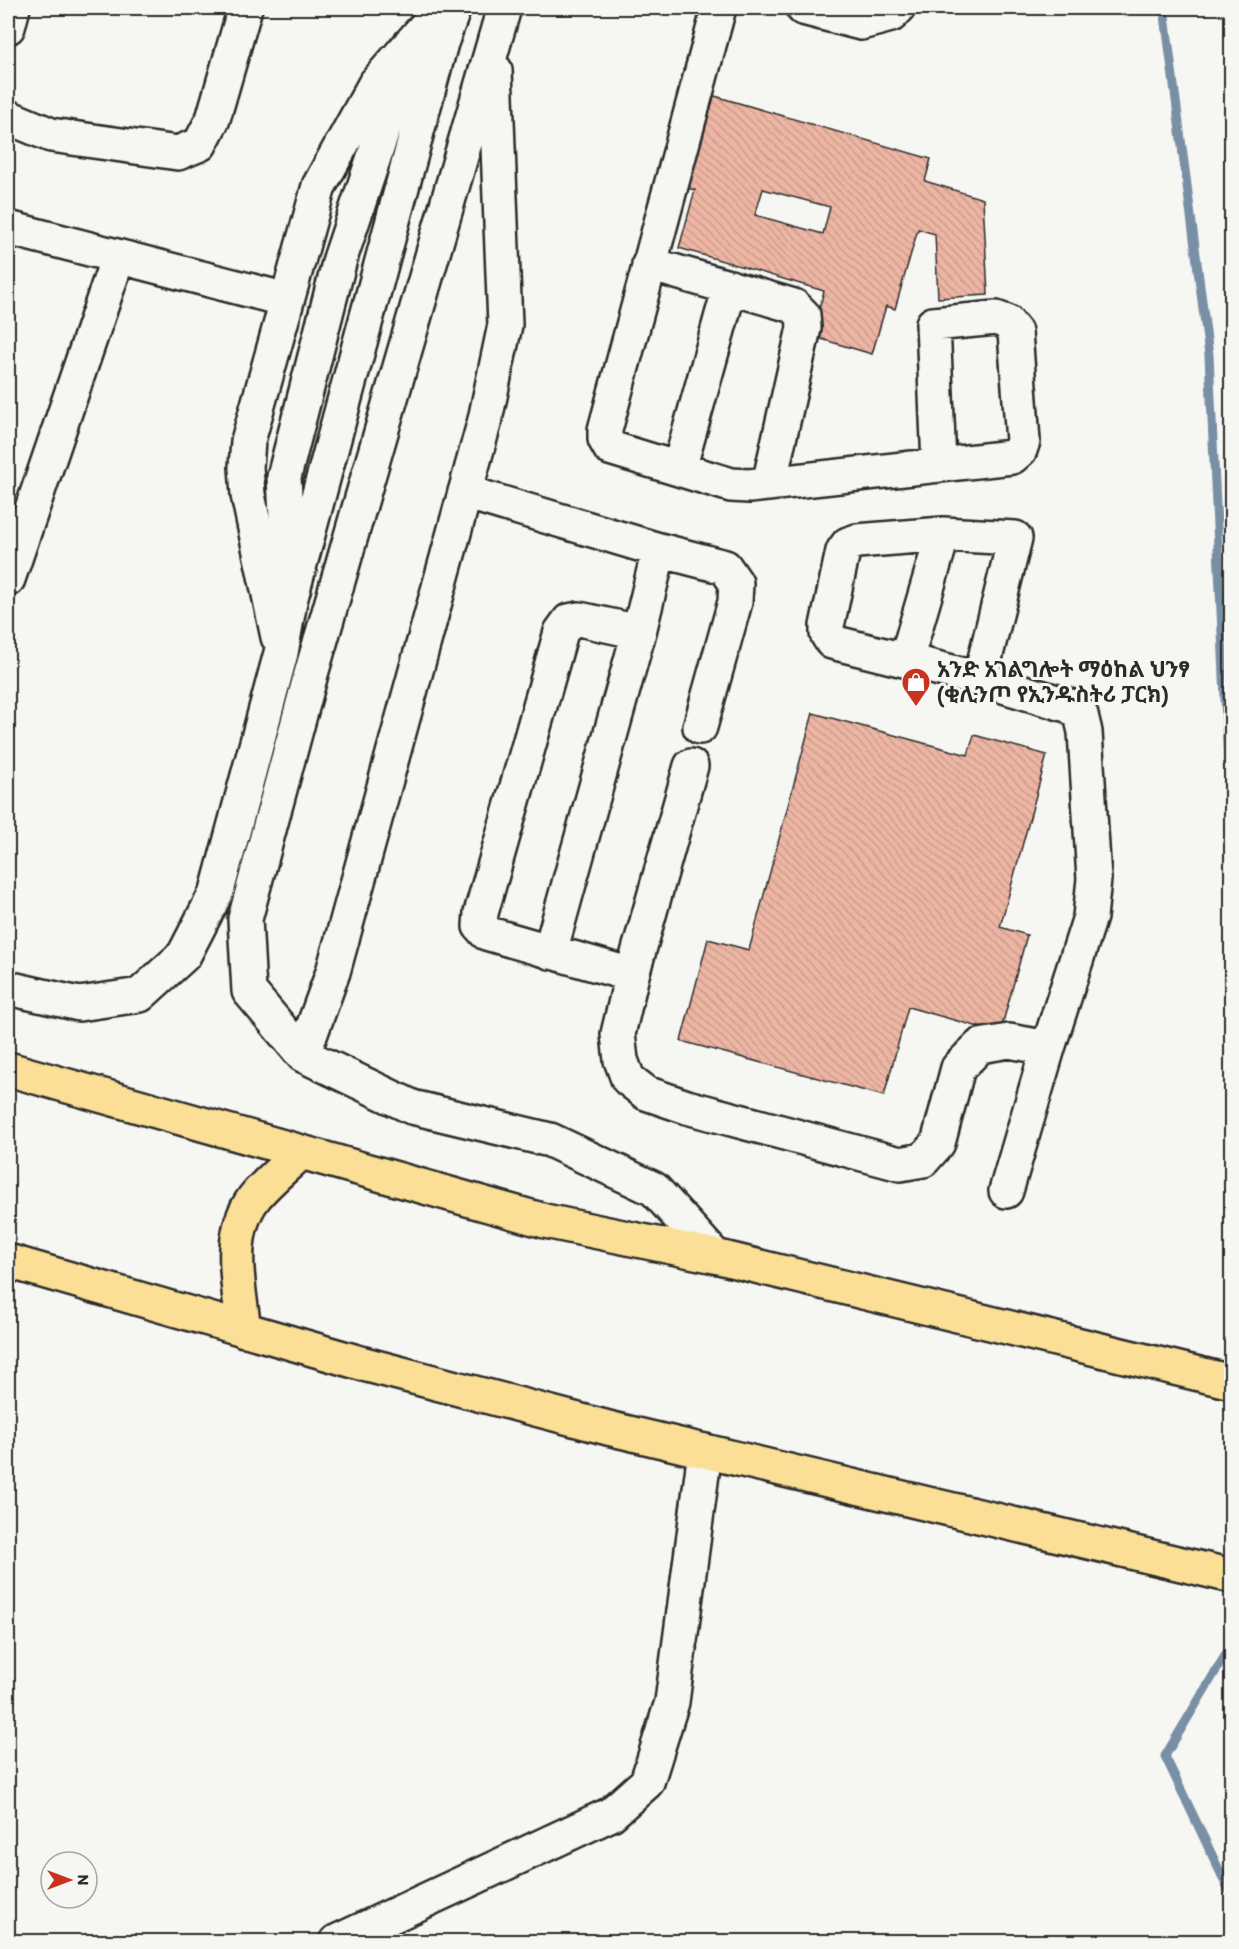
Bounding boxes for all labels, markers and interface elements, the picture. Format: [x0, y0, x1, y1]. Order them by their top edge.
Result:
place label: አንድ አገልግሎት ማዕከል ህንፃ (ቂሊንጦ የኢንዱስትሪ ፓርክ) [937, 656, 1190, 708]
shop icon: አንድ አገልግሎት ማዕከል ህንፃ (ቂሊንጦ የኢንዱስትሪ ፓርክ) [900, 666, 932, 708]
north arrow [39, 1850, 99, 1910]
text: N [74, 1875, 93, 1885]

